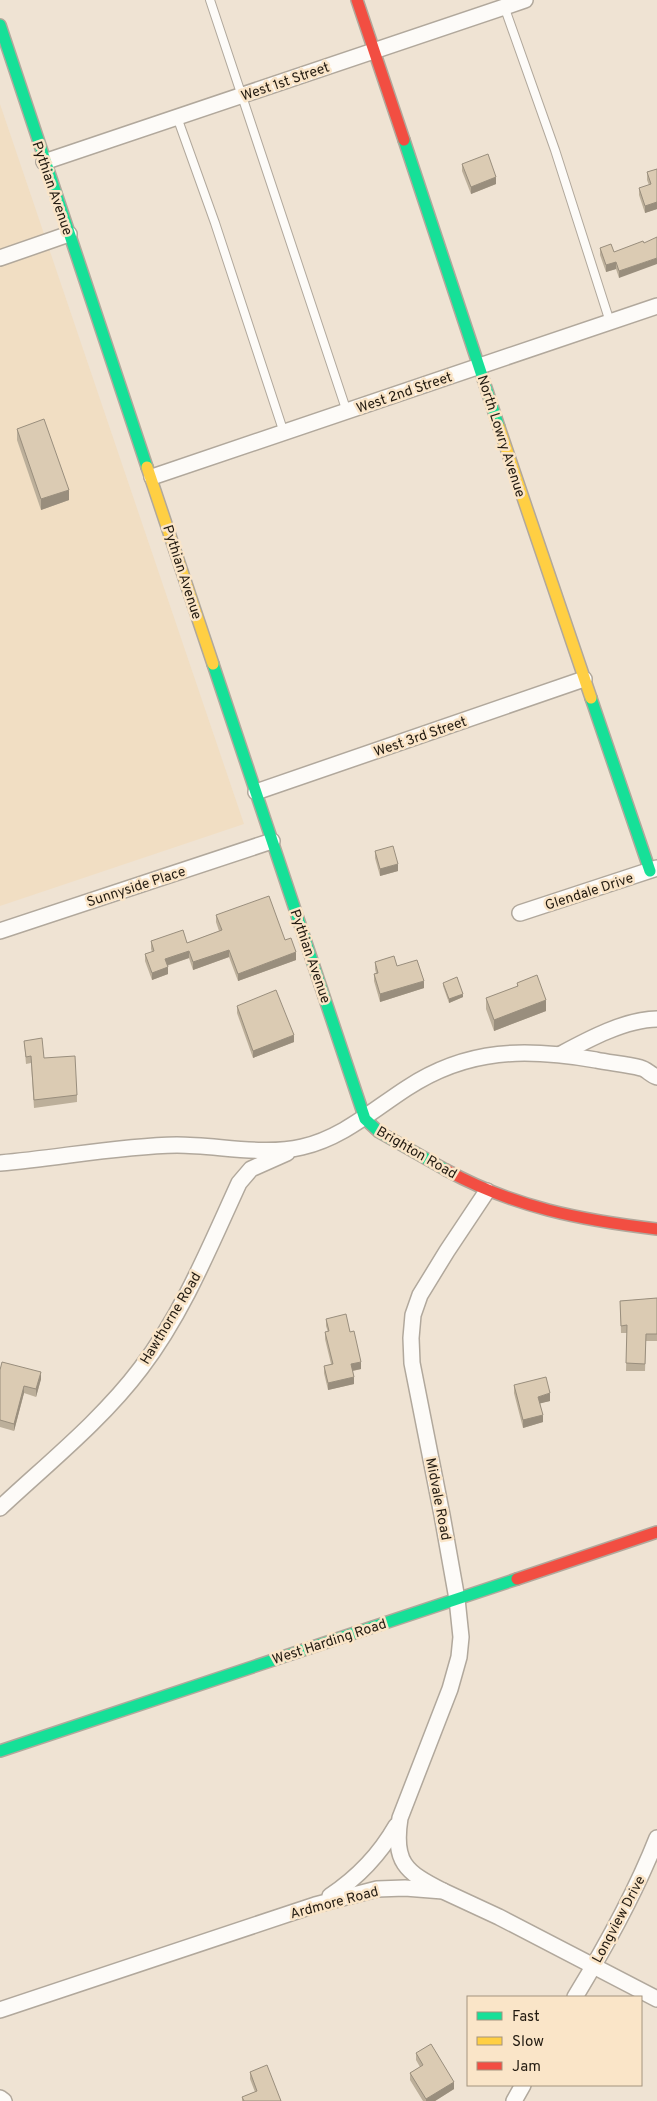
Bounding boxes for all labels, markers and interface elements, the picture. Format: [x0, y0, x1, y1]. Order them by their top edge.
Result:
street label: West 1st Street [239, 59, 332, 105]
street label: Pythian Avenue [28, 139, 76, 238]
street label: West 2nd Street [354, 369, 455, 418]
street label: North Lowry Avenue [473, 373, 528, 500]
street label: Pythian Avenue [158, 523, 205, 622]
street label: West 3rd Street [372, 714, 469, 761]
street label: Sunnyside Place [85, 863, 188, 911]
street label: Glendale Drive [543, 870, 636, 915]
street label: Pythian Avenue [286, 907, 334, 1006]
street label: Brighton Road [373, 1123, 460, 1183]
street label: Hawthorne Road [137, 1270, 205, 1368]
street label: Midvale Road [421, 1457, 454, 1542]
street label: West Harding Road [270, 1616, 389, 1669]
street label: Longview Drive [589, 1873, 649, 1966]
street label: Ardmore Road [288, 1884, 380, 1923]
legend [467, 1996, 642, 2086]
text: Fast [512, 2008, 540, 2027]
text: Slow [512, 2033, 544, 2052]
text: Jam [512, 2058, 541, 2077]

